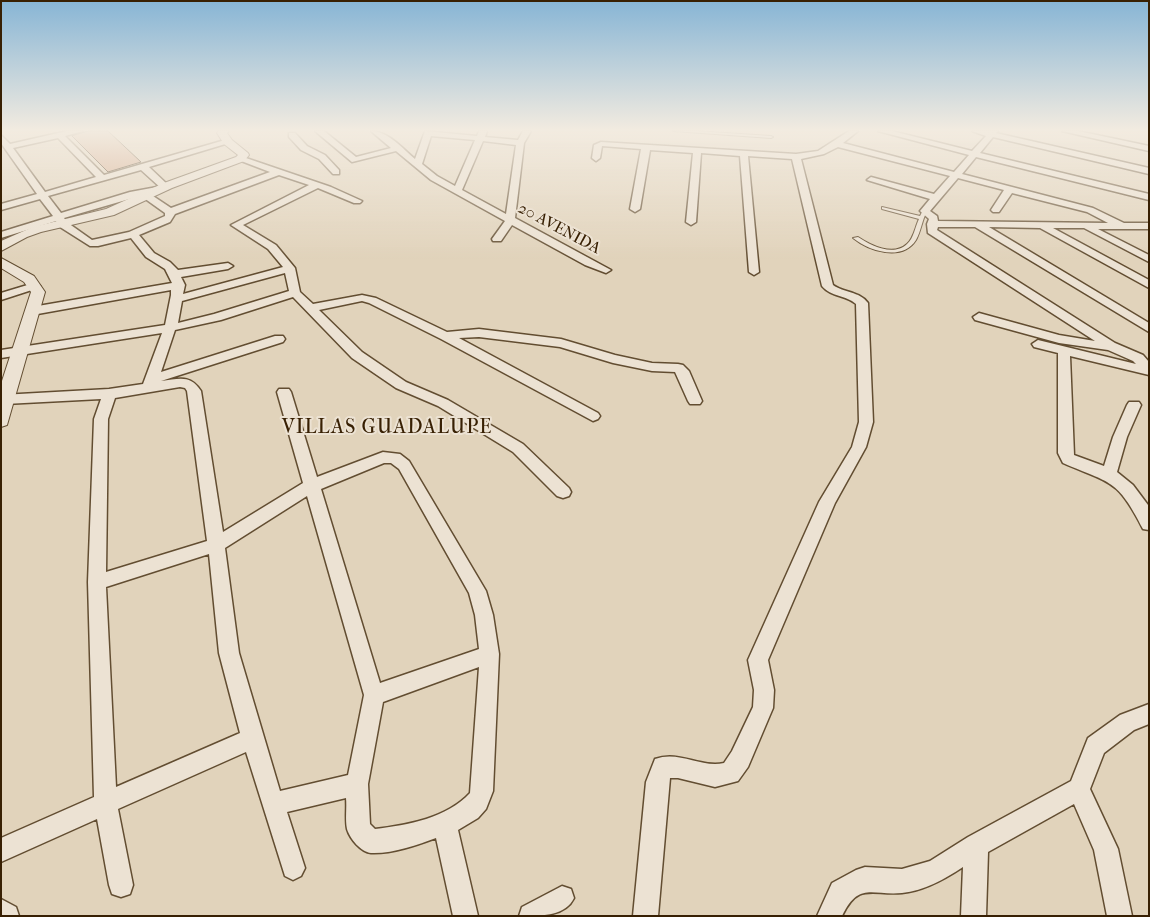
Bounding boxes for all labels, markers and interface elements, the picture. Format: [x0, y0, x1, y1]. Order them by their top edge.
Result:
street label: 20 AVENIDA [514, 199, 604, 259]
district label: VILLAS GUADALUPE [280, 416, 494, 440]

